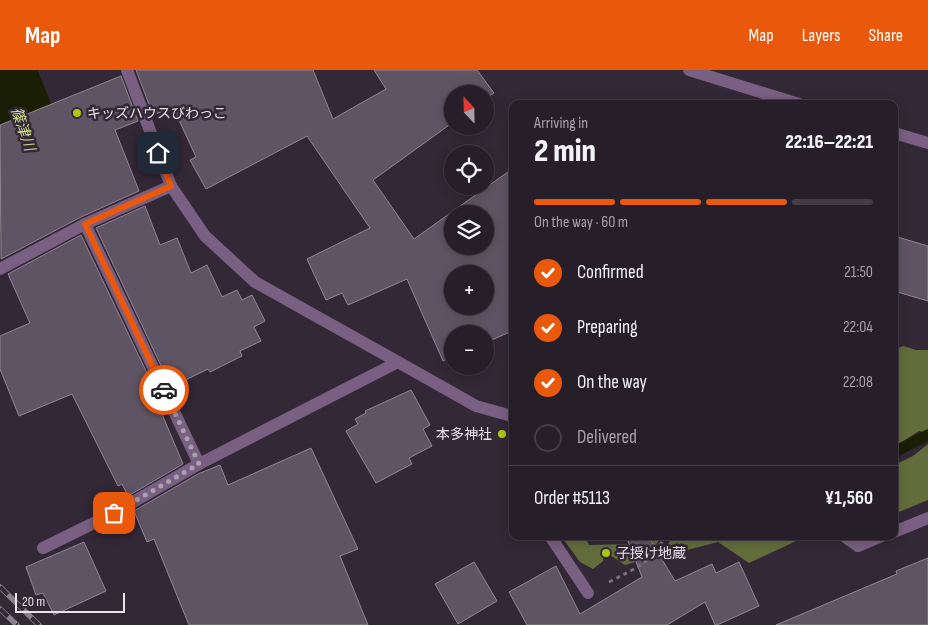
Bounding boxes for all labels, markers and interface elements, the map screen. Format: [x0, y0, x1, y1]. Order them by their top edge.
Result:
text: Map [25, 21, 60, 50]
text: Map [749, 25, 774, 46]
text: Layers [802, 25, 841, 46]
text: Share [869, 25, 903, 46]
north arrow [444, 85, 494, 135]
map controls [444, 85, 494, 375]
water label: 篠津川 [6, 105, 39, 155]
place label: キッズハウスびわっこ [87, 105, 227, 122]
marker: キッズハウスびわっこ [71, 107, 83, 119]
text: Arriving in [534, 114, 588, 133]
text: 22:16–22:21 [785, 131, 873, 154]
pin [137, 132, 179, 174]
text: 2 min [534, 132, 596, 171]
icon: home [144, 139, 172, 167]
button: locate [444, 145, 494, 195]
button: layers [444, 205, 494, 255]
text: On the way · 60 m [534, 213, 628, 232]
icon: check [534, 259, 562, 287]
text: Confirmed [577, 261, 644, 284]
text: 21:50 [844, 263, 873, 282]
button: + [444, 265, 494, 315]
icon: check [534, 314, 562, 342]
text: Preparing [577, 316, 638, 339]
text: 22:04 [843, 318, 873, 337]
button: − [444, 325, 494, 375]
courier [139, 365, 189, 415]
icon: check [534, 369, 562, 397]
text: On the way [577, 371, 647, 394]
text: 22:08 [843, 373, 873, 392]
icon: car [150, 376, 178, 404]
place label: 本多神社 [436, 426, 492, 443]
text: Delivered [577, 426, 637, 449]
marker: 本多神社 [496, 428, 508, 440]
text: Order #5113 [534, 487, 610, 510]
text: ¥1,560 [825, 487, 873, 510]
pin [93, 492, 135, 534]
icon: bag [100, 499, 128, 527]
place label: 子授け地蔵 [616, 545, 686, 562]
marker: 子授け地蔵 [600, 547, 612, 559]
scale bar [15, 590, 125, 613]
text: 20 m [22, 593, 45, 610]

